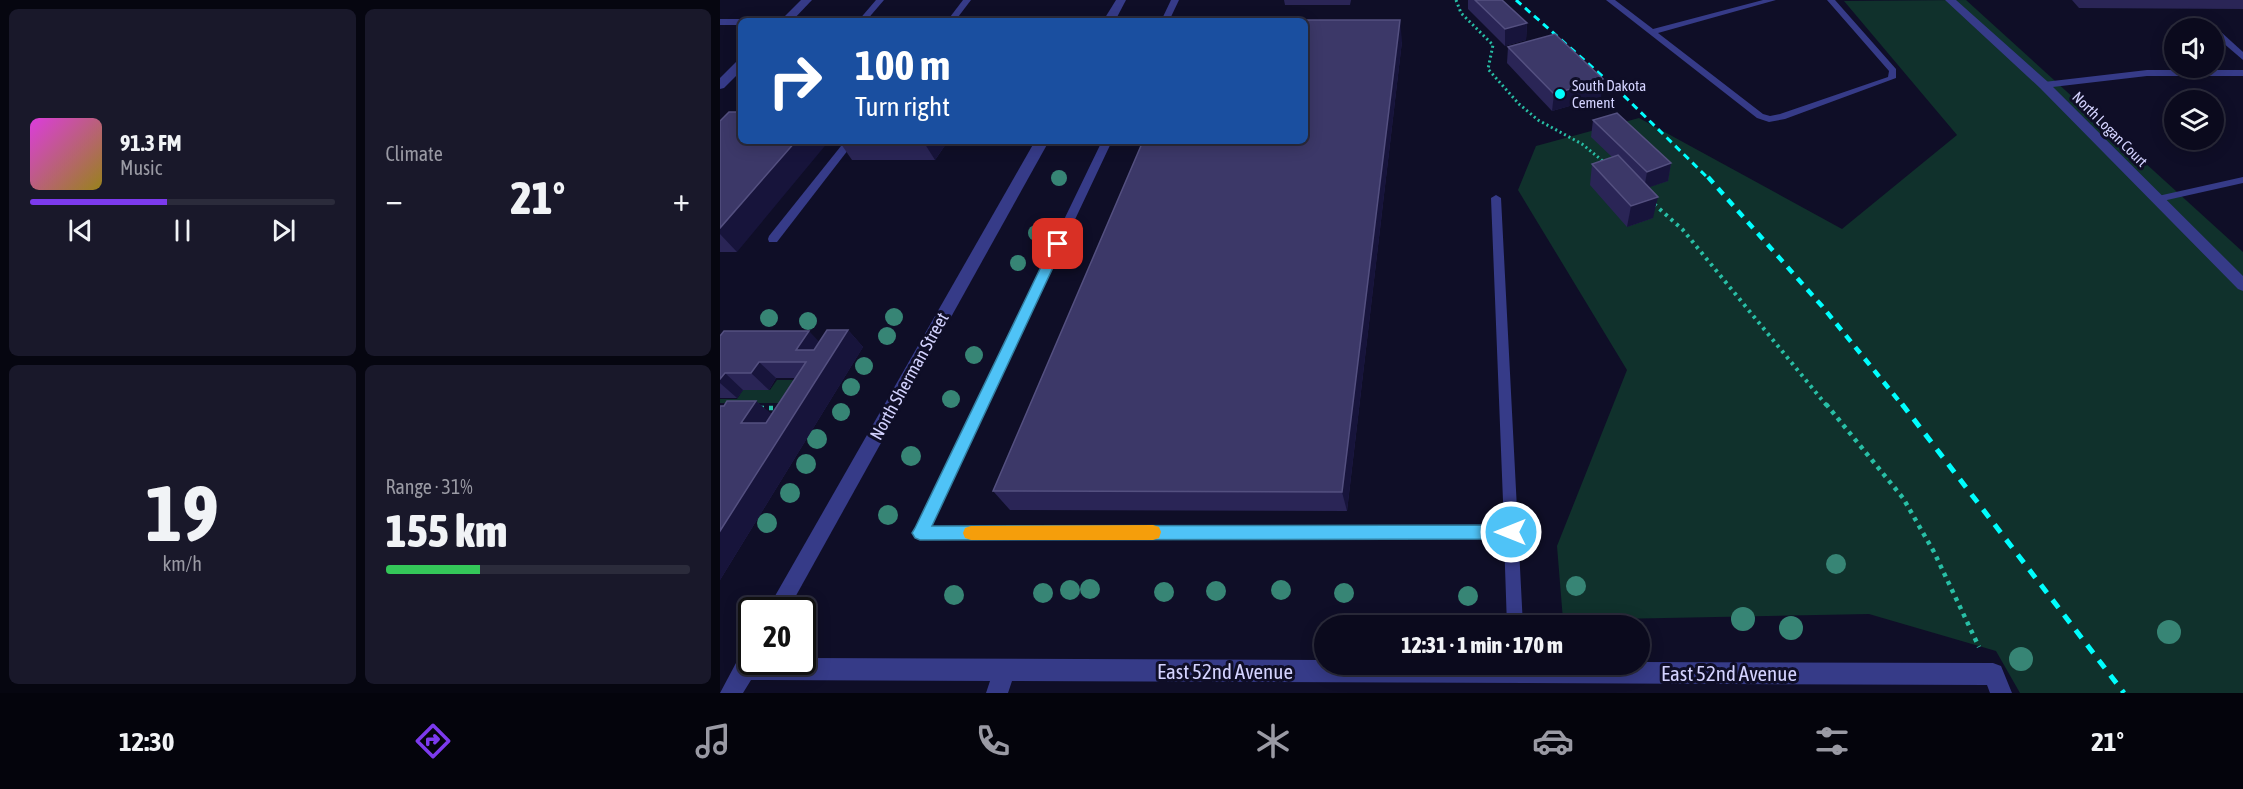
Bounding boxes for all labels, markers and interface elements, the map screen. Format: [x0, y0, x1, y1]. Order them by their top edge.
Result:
map controls [2164, 18, 2224, 150]
button: sound [2164, 18, 2224, 78]
text: 100 m [855, 41, 950, 89]
icon: right [756, 42, 834, 120]
place label: South Dakota Cement [1572, 77, 1646, 111]
marker: South Dakota Cement [1553, 87, 1567, 101]
street label: North Logan Court [2069, 88, 2151, 170]
button: layers [2164, 90, 2224, 150]
text: Turn right [855, 91, 950, 122]
text: 91.3 FM [120, 130, 182, 156]
text: Climate [386, 142, 443, 165]
text: Music [120, 156, 162, 179]
text: 21° [510, 172, 565, 224]
text: − [386, 180, 403, 218]
text: + [673, 180, 690, 218]
icon: previous [64, 214, 97, 247]
icon: pause [166, 214, 199, 247]
icon: next [267, 214, 300, 247]
pin [1032, 218, 1083, 269]
icon: arrive [1041, 227, 1074, 260]
street label: North Sherman Street [865, 309, 953, 443]
text: 19 [146, 468, 219, 558]
text: Range · 31% [386, 475, 473, 498]
position arrow [1479, 500, 1543, 564]
text: 155 km [386, 505, 507, 557]
text: km/h [162, 552, 202, 575]
speed limit sign: 20 [738, 597, 816, 675]
text: 12:31 · 1 min · 170 m [1401, 632, 1563, 658]
street label: East 52nd Avenue [1157, 659, 1293, 683]
street label: East 52nd Avenue [1661, 661, 1797, 685]
icon: directions [412, 720, 454, 762]
icon: music [692, 720, 734, 762]
icon: phone [972, 720, 1014, 762]
icon: climate [1252, 720, 1294, 762]
icon: car [1532, 720, 1574, 762]
icon: filters [1811, 720, 1853, 762]
text: 12:30 [119, 726, 174, 757]
text: 21° [2091, 726, 2124, 757]

